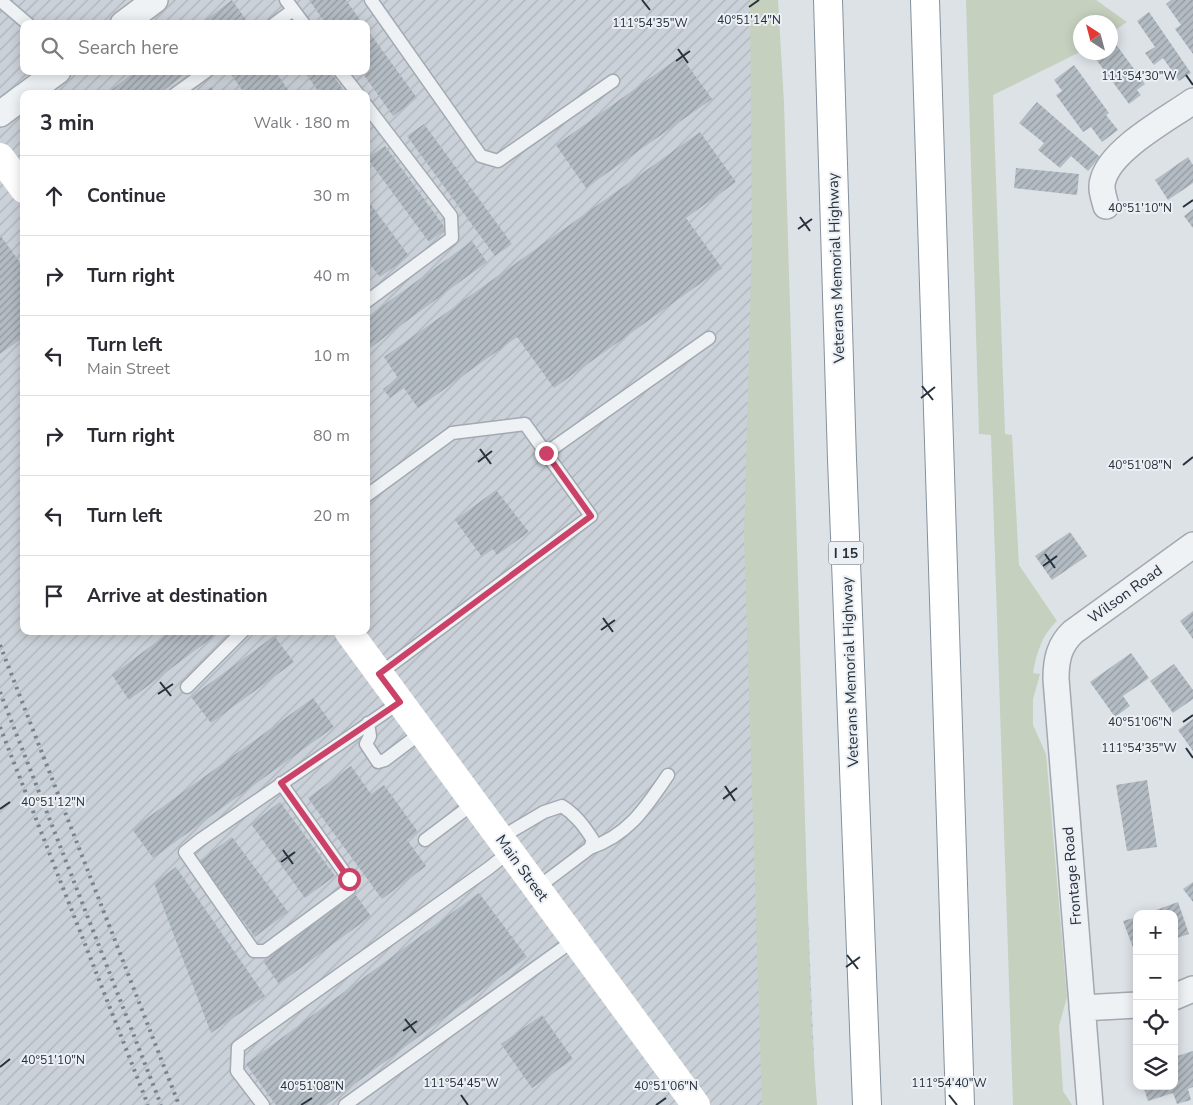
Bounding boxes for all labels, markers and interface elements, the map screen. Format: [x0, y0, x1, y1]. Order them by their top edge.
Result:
text: 40°51'14"N [717, 12, 781, 28]
text: 111°54'35"W [612, 15, 688, 31]
north arrow [1073, 15, 1118, 60]
search box [20, 20, 370, 75]
icon: search [38, 34, 66, 62]
text: Search here [78, 35, 179, 61]
text: 111°54'30"W [1101, 68, 1177, 84]
text: 3 min [40, 109, 94, 137]
text: Walk · 180 m [254, 112, 350, 134]
street label: Veterans Memorial Highway [823, 172, 849, 365]
icon: ahead [40, 182, 68, 210]
text: Continue [87, 183, 166, 209]
text: 30 m [313, 185, 350, 207]
text: 40°51'10"N [1108, 200, 1172, 216]
icon: right [40, 262, 68, 290]
text: Turn right [87, 263, 174, 289]
text: 40 m [313, 265, 350, 287]
text: Turn left [87, 332, 162, 358]
icon: left [40, 342, 68, 370]
text: 10 m [313, 345, 350, 367]
text: Main Street [87, 358, 170, 380]
icon: right [40, 422, 68, 450]
text: Turn right [87, 423, 174, 449]
text: 80 m [313, 425, 350, 447]
route end [535, 442, 558, 465]
text: 40°51'08"N [1108, 457, 1172, 473]
icon: left [40, 502, 68, 530]
text: Turn left [87, 503, 162, 529]
text: 20 m [313, 505, 350, 527]
road number: I 15 [828, 542, 864, 564]
street label: Wilson Road [1084, 560, 1166, 628]
street label: Veterans Memorial Highway [837, 576, 863, 769]
icon: arrive [40, 582, 68, 610]
text: Arrive at destination [87, 583, 268, 609]
text: 40°51'06"N [1108, 714, 1172, 730]
text: 111°54'35"W [1101, 740, 1177, 756]
text: 40°51'12"N [21, 794, 85, 810]
street label: Frontage Road [1058, 826, 1086, 926]
street label: Main Street [491, 831, 553, 906]
route start [338, 868, 361, 891]
map controls [1133, 910, 1178, 1090]
button: + [1133, 910, 1178, 955]
button: − [1133, 955, 1178, 1000]
button: locate [1133, 1000, 1178, 1045]
button: layers [1133, 1045, 1178, 1090]
text: 40°51'10"N [21, 1052, 85, 1068]
text: 111°54'45"W [423, 1075, 499, 1091]
text: 111°54'40"W [911, 1075, 987, 1091]
text: 40°51'08"N [280, 1078, 344, 1094]
text: 40°51'06"N [634, 1078, 698, 1094]

